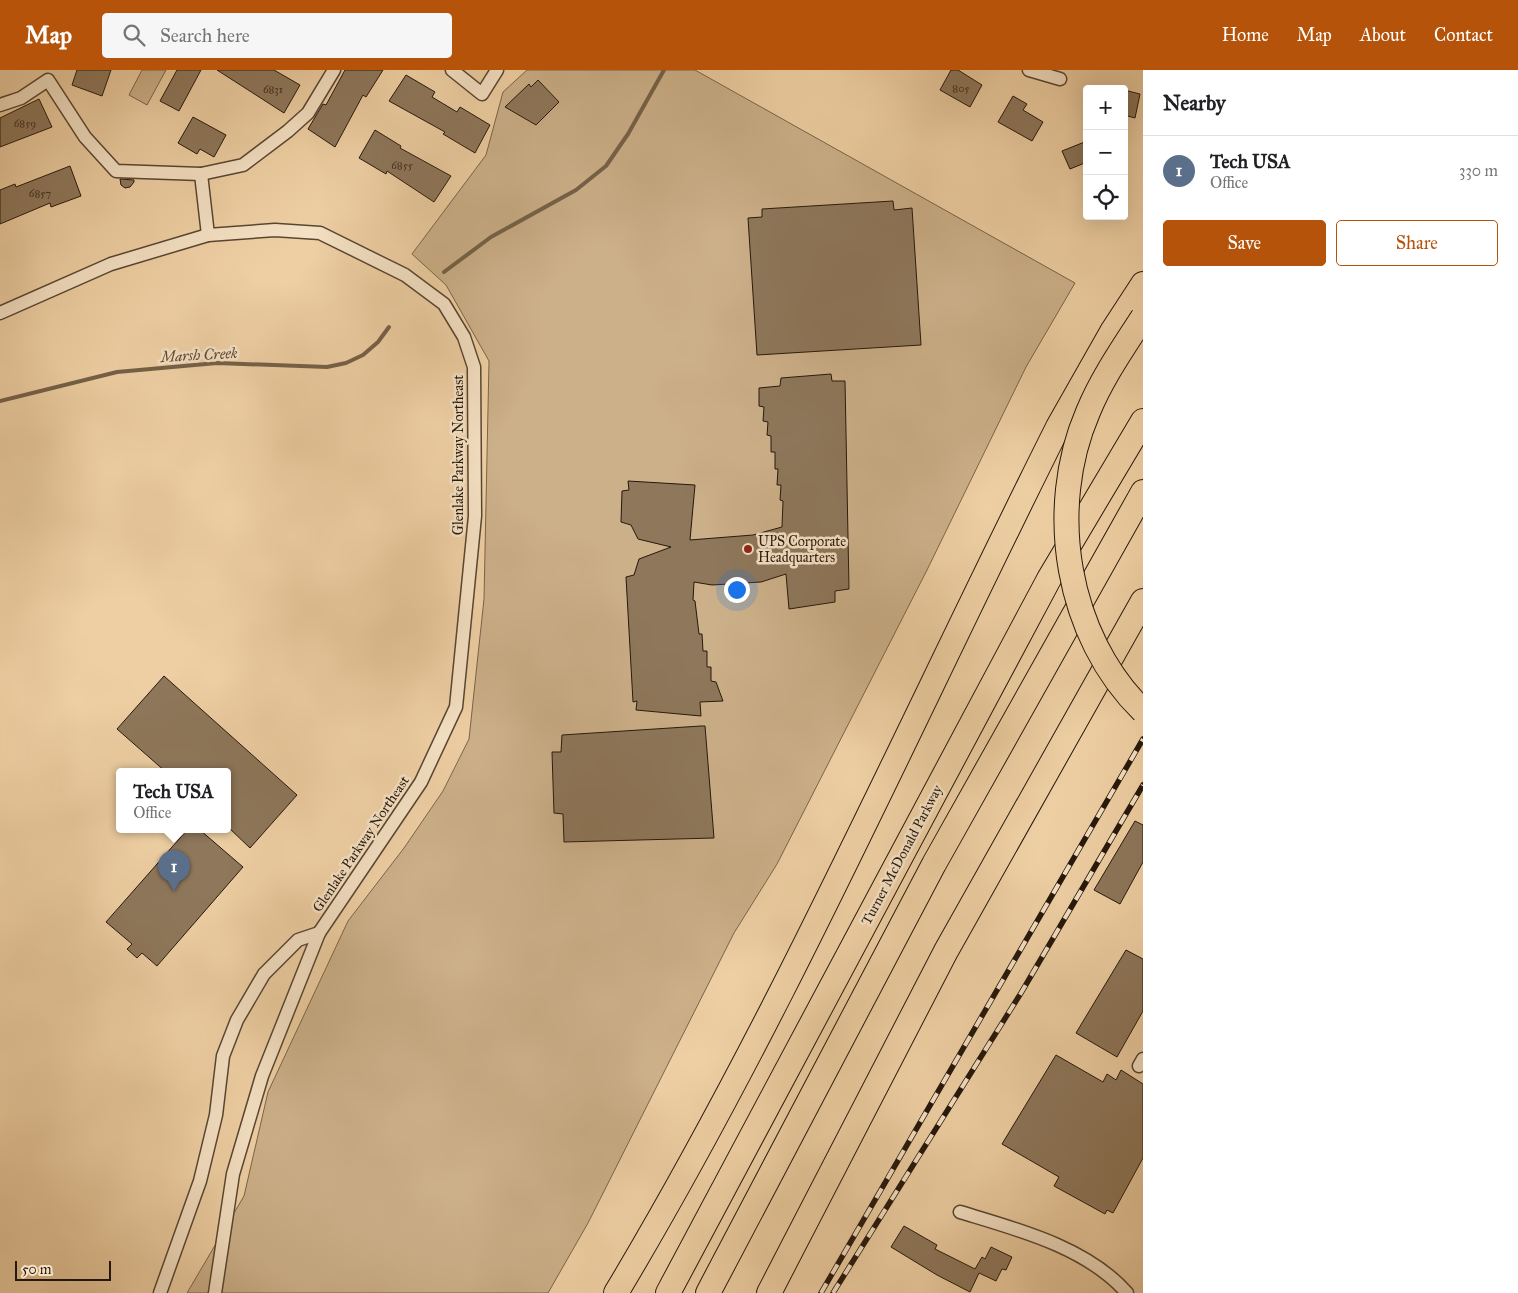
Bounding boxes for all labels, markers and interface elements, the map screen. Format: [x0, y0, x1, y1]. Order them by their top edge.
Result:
search box [102, 13, 452, 58]
text: Map [25, 20, 72, 50]
icon: search [120, 21, 148, 49]
text: Search here [160, 24, 250, 47]
text: Home [1222, 24, 1269, 46]
text: Map [1297, 24, 1332, 46]
text: About [1360, 24, 1406, 46]
text: Contact [1434, 24, 1493, 46]
house number: 805 [952, 82, 970, 95]
house number: 6831 [263, 83, 283, 96]
map controls [1083, 85, 1128, 220]
button: + [1083, 85, 1128, 130]
text: Nearby [1163, 90, 1226, 116]
house number: 6859 [14, 117, 36, 130]
button: − [1083, 130, 1128, 175]
text: Tech USA [1210, 150, 1291, 173]
house number: 6855 [391, 159, 413, 172]
text: 1 [1176, 161, 1182, 180]
text: 330 m [1459, 161, 1498, 180]
text: Office [1210, 173, 1248, 192]
button: locate [1083, 175, 1128, 220]
house number: 6857 [29, 187, 51, 200]
button: Save [1163, 220, 1326, 266]
button: Share [1336, 220, 1498, 266]
water label: Marsh Creek [158, 344, 238, 366]
street label: Glenlake Parkway Northeast [450, 375, 467, 535]
place label: UPS Corporate Headquarters [758, 533, 846, 567]
marker: UPS Corporate Headquarters [742, 543, 754, 555]
your location [724, 577, 750, 603]
popup [116, 768, 231, 833]
street label: Glenlake Parkway Northeast [309, 773, 413, 915]
text: Tech USA [133, 780, 214, 803]
street label: Turner McDonald Parkway [858, 782, 946, 928]
text: Office [133, 803, 171, 822]
pin: 1 [158, 850, 190, 891]
scale bar [15, 1258, 111, 1281]
text: 50 m [22, 1261, 51, 1278]

